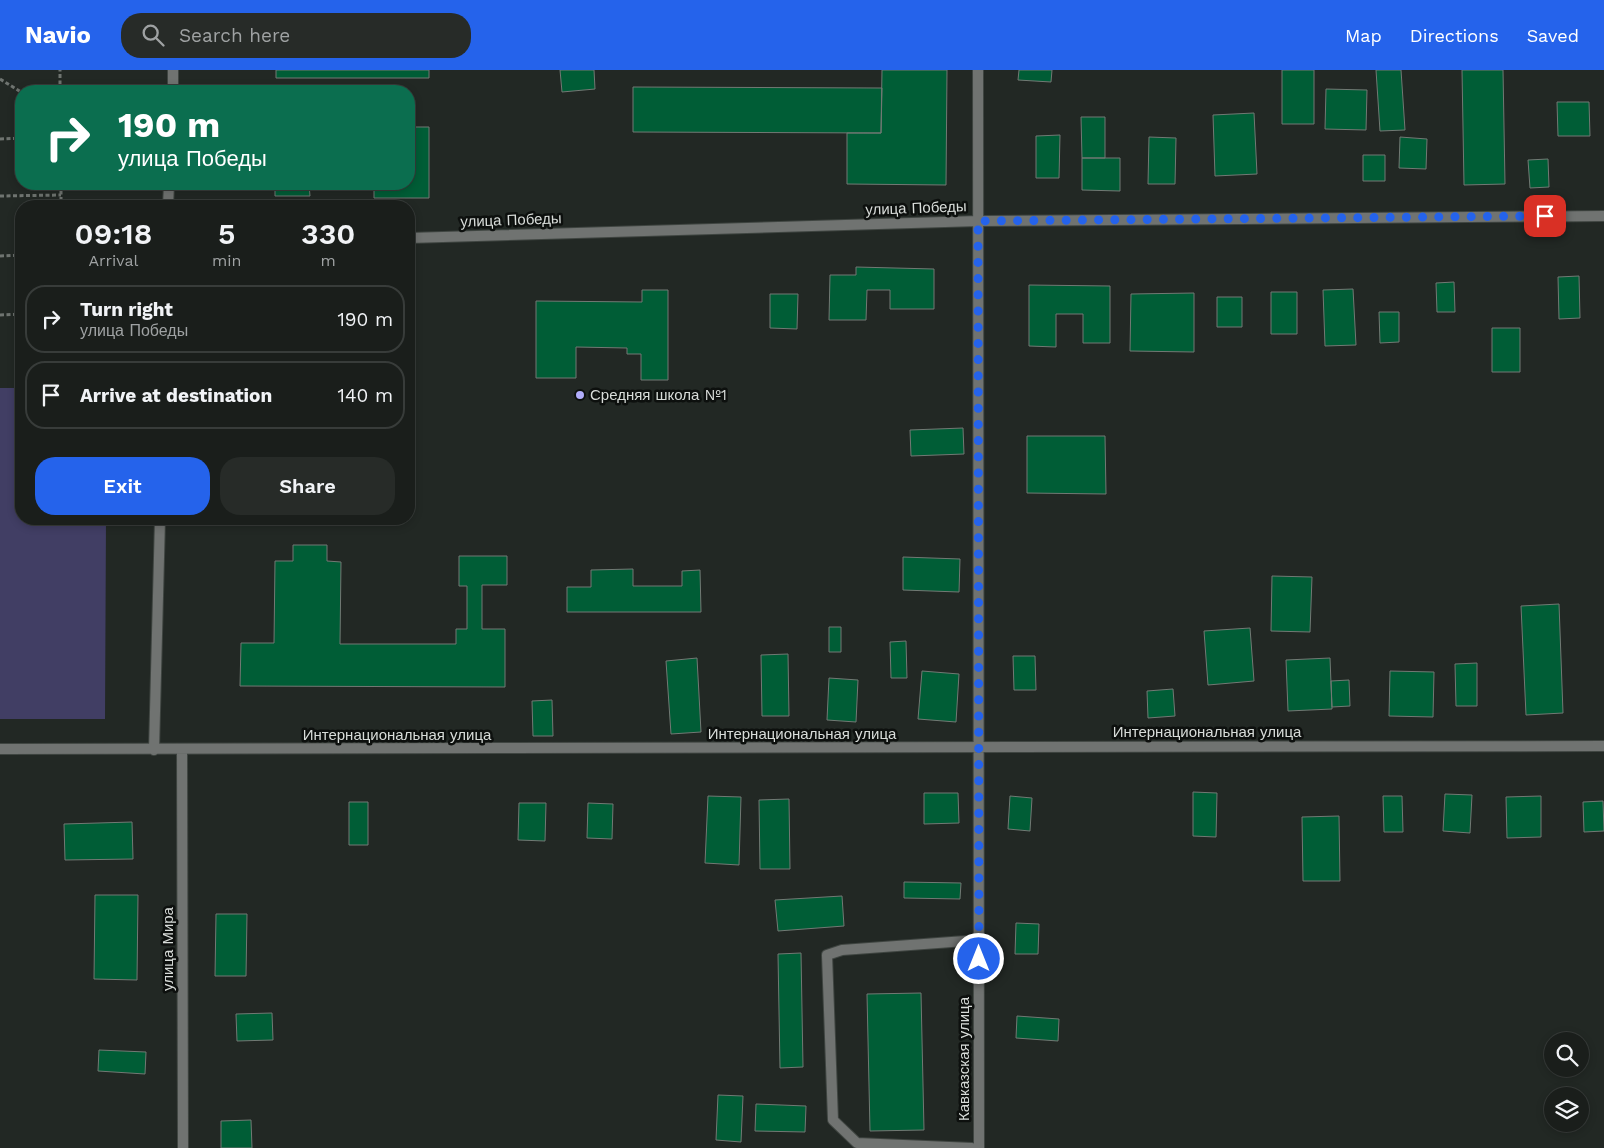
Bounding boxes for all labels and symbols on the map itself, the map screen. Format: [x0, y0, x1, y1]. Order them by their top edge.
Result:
pin [1524, 195, 1566, 237]
street label: улица Победы [865, 197, 967, 219]
street label: улица Победы [460, 209, 562, 231]
place label: Средняя школа №1 [590, 386, 727, 404]
marker: Средняя школа №1 [574, 389, 586, 401]
street label: Интернациональная улица [1113, 723, 1302, 741]
street label: Интернациональная улица [708, 725, 897, 743]
street label: Интернациональная улица [303, 726, 492, 744]
street label: улица Мира [159, 906, 177, 991]
position arrow [952, 932, 1004, 984]
street label: Кавказская улица [955, 996, 973, 1121]

